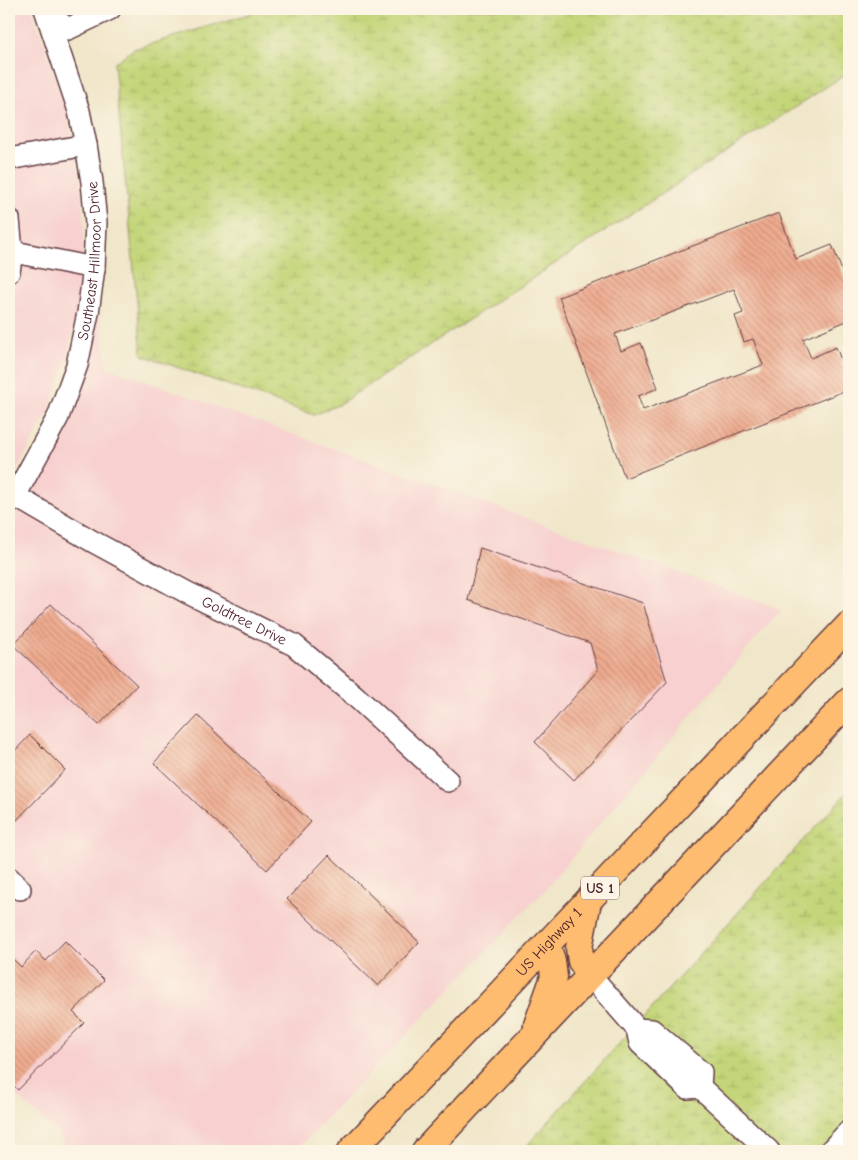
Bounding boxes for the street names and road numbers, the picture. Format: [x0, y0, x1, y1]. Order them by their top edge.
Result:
street label: Southeast Hillmoor Drive [74, 180, 105, 342]
street label: Goldtree Drive [199, 592, 290, 649]
road number: US 1 [581, 876, 619, 900]
street label: US Highway 1 [512, 904, 586, 980]

